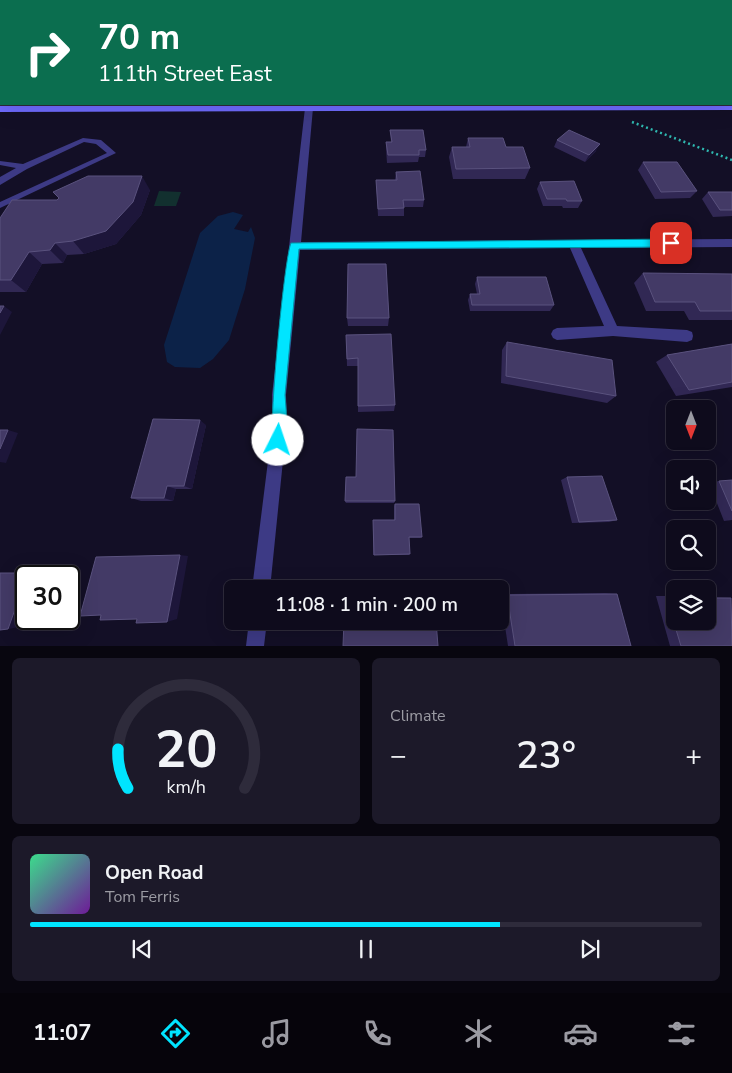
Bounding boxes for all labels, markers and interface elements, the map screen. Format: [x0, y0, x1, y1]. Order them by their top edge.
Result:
text: 70 m [98, 14, 180, 61]
icon: right [15, 20, 80, 85]
text: 111th Street East [98, 59, 272, 89]
pin [650, 222, 692, 264]
icon: arrive [657, 229, 685, 257]
north arrow [666, 400, 716, 450]
map controls [666, 400, 716, 630]
position arrow [251, 413, 303, 465]
button: sound [666, 460, 716, 510]
button: search [666, 520, 716, 570]
speed limit sign: 30 [15, 565, 80, 630]
button: layers [666, 580, 716, 630]
text: 11:08 · 1 min · 200 m [275, 592, 458, 618]
text: Climate [390, 705, 445, 727]
text: 20 [155, 714, 217, 785]
text: 23° [516, 730, 576, 781]
text: − [390, 737, 407, 775]
text: + [685, 737, 702, 775]
text: km/h [166, 775, 206, 799]
text: Open Road [105, 860, 203, 886]
text: Tom Ferris [105, 886, 180, 908]
icon: previous [128, 935, 156, 963]
icon: pause [352, 935, 380, 963]
icon: next [576, 935, 604, 963]
icon: directions [158, 1016, 193, 1051]
icon: music [259, 1016, 294, 1051]
icon: phone [360, 1016, 395, 1051]
icon: climate [461, 1016, 496, 1051]
icon: car [563, 1016, 598, 1051]
icon: filters [664, 1016, 699, 1051]
text: 11:07 [33, 1018, 91, 1048]

